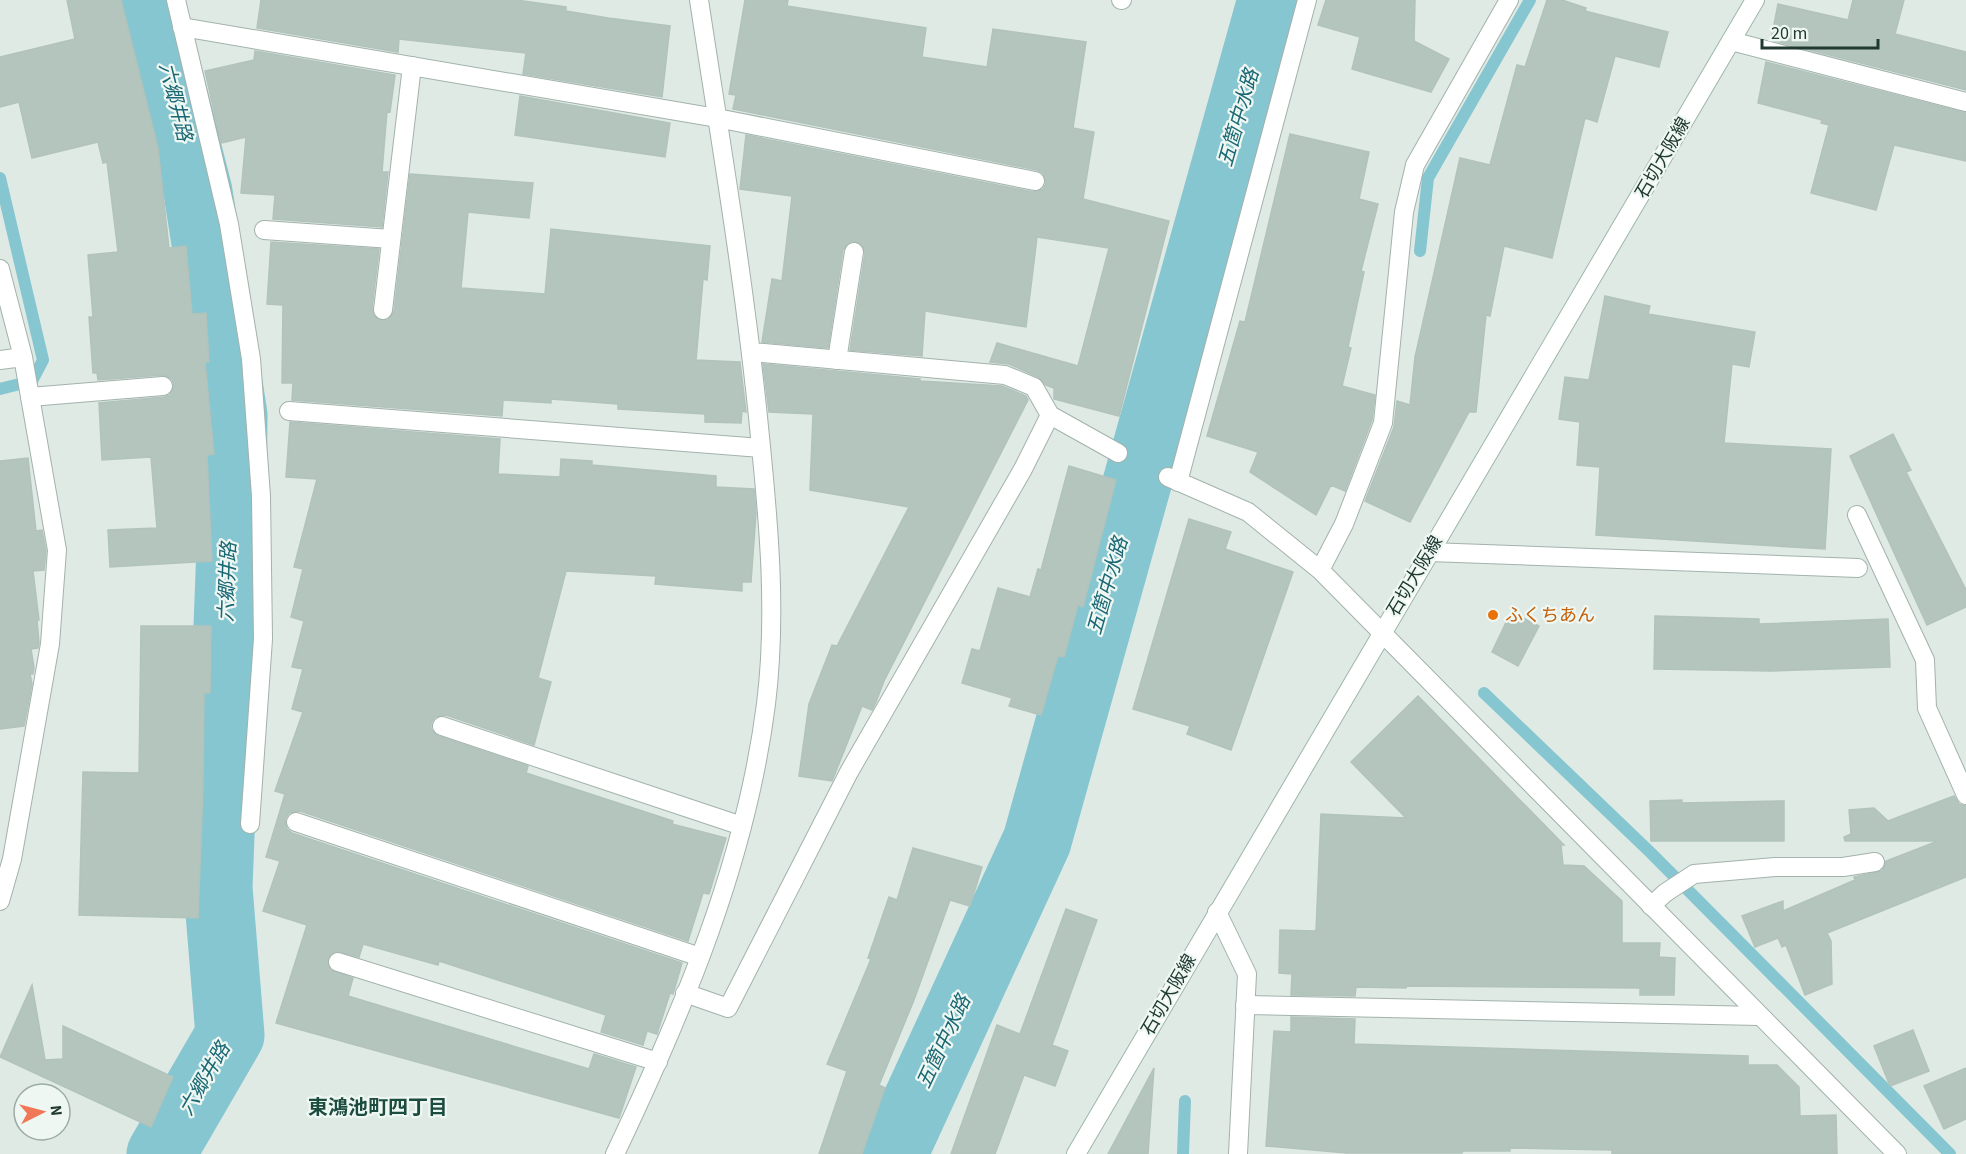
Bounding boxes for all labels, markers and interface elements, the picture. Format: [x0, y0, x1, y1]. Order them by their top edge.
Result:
scale bar [1762, 12, 1878, 50]
text: 20 m [1771, 21, 1807, 46]
water label: 六郷井路 [152, 60, 199, 146]
water label: 五箇中水路 [1212, 64, 1267, 170]
street label: 石切大阪線 [1630, 113, 1696, 203]
street label: 石切大阪線 [1381, 531, 1449, 621]
water label: 五箇中水路 [1081, 532, 1136, 638]
water label: 六郷井路 [213, 540, 243, 622]
place label: ふくちあん [1505, 603, 1595, 628]
marker: ふくちあん [1486, 608, 1500, 622]
street label: 石切大阪線 [1136, 950, 1202, 1040]
water label: 五箇中水路 [910, 989, 979, 1093]
water label: 六郷井路 [173, 1036, 238, 1121]
north arrow [12, 1082, 72, 1142]
district label: 東鴻池町四丁目 [308, 1094, 448, 1122]
text: N [44, 1104, 67, 1117]

